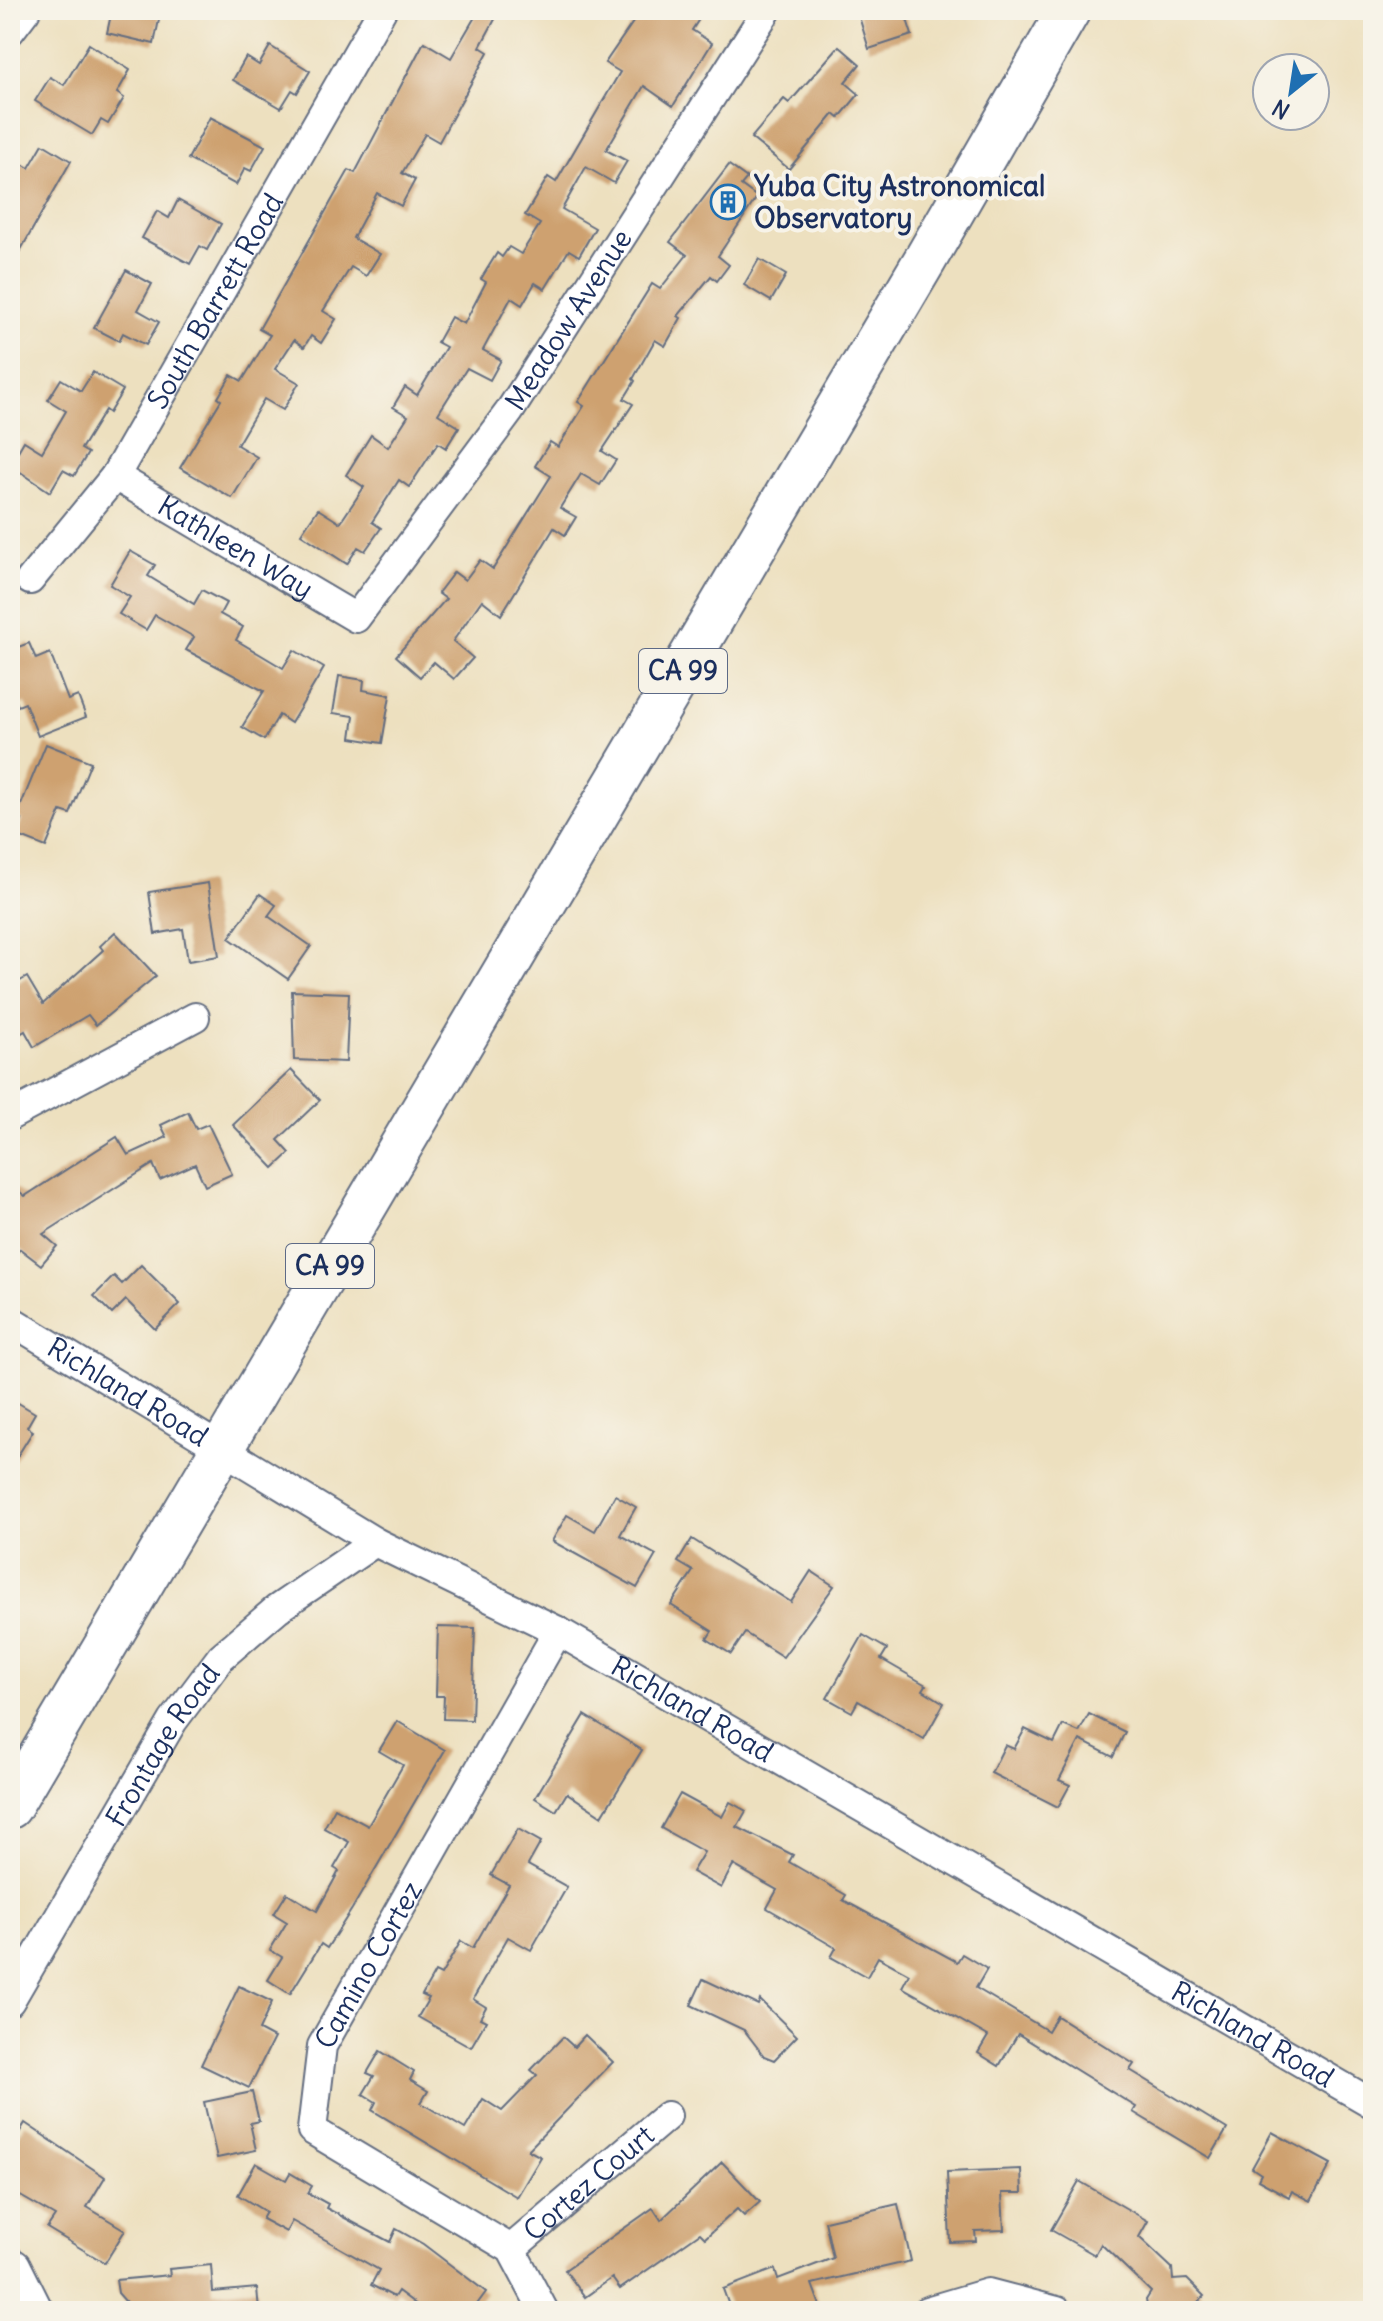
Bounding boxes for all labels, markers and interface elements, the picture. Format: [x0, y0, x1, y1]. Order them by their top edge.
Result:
north arrow [1251, 52, 1331, 132]
text: N [1267, 93, 1295, 125]
place label: Yuba City Astronomical Observatory [753, 168, 1045, 236]
building icon: Yuba City Astronomical Observatory [709, 183, 747, 221]
street label: South Barrett Road [139, 187, 291, 415]
street label: Meadow Avenue [497, 222, 640, 417]
street label: Kathleen Way [151, 487, 320, 607]
road number: CA 99 [639, 649, 727, 693]
road number: CA 99 [286, 1244, 374, 1288]
street label: Richland Road [41, 1329, 215, 1454]
street label: Richland Road [605, 1648, 780, 1770]
street label: Frontage Road [98, 1657, 228, 1833]
street label: Camino Cortez [306, 1875, 430, 2055]
street label: Richland Road [1165, 1973, 1340, 2095]
street label: Cortez Court [516, 2117, 661, 2249]

